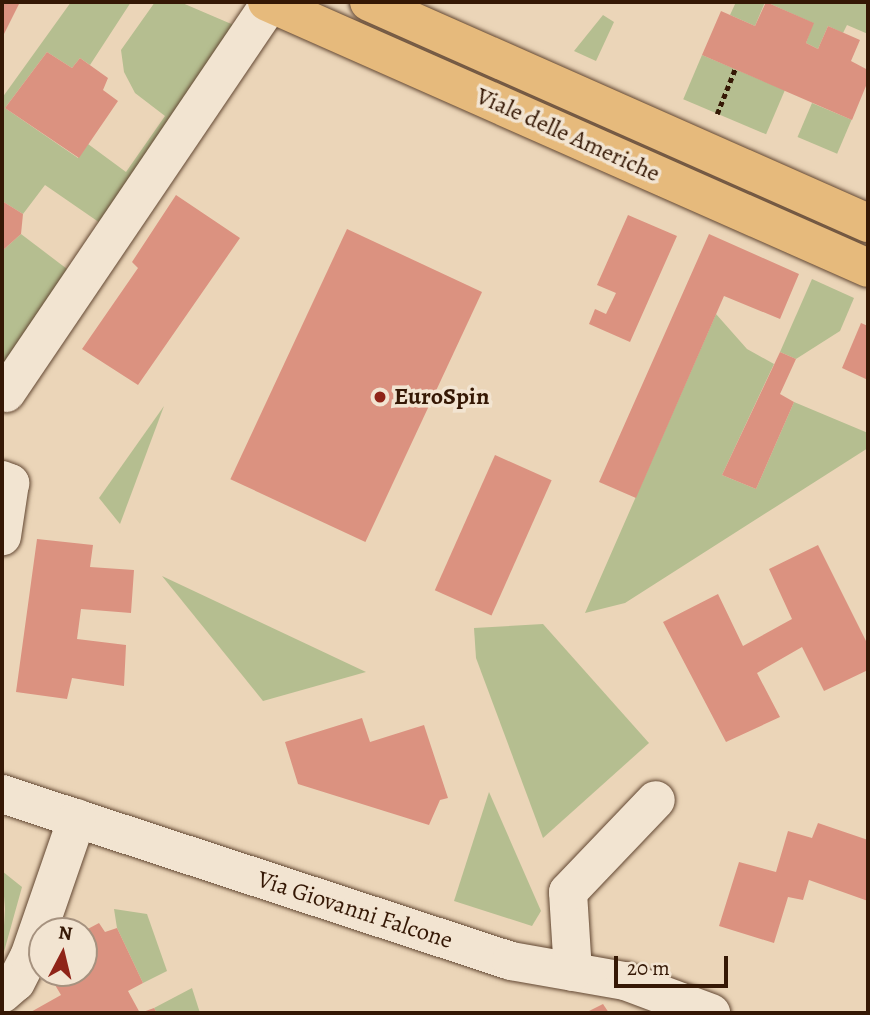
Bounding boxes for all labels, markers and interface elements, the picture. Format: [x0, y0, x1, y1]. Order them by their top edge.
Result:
street label: Viale delle Americhe [472, 82, 664, 188]
place label: EuroSpin [394, 383, 489, 411]
marker: EuroSpin [372, 389, 388, 405]
street label: Via Giovanni Falcone [254, 865, 456, 955]
north arrow [28, 917, 98, 987]
text: N [57, 919, 74, 947]
scale bar [618, 942, 732, 986]
text: 20 m [627, 954, 670, 982]

